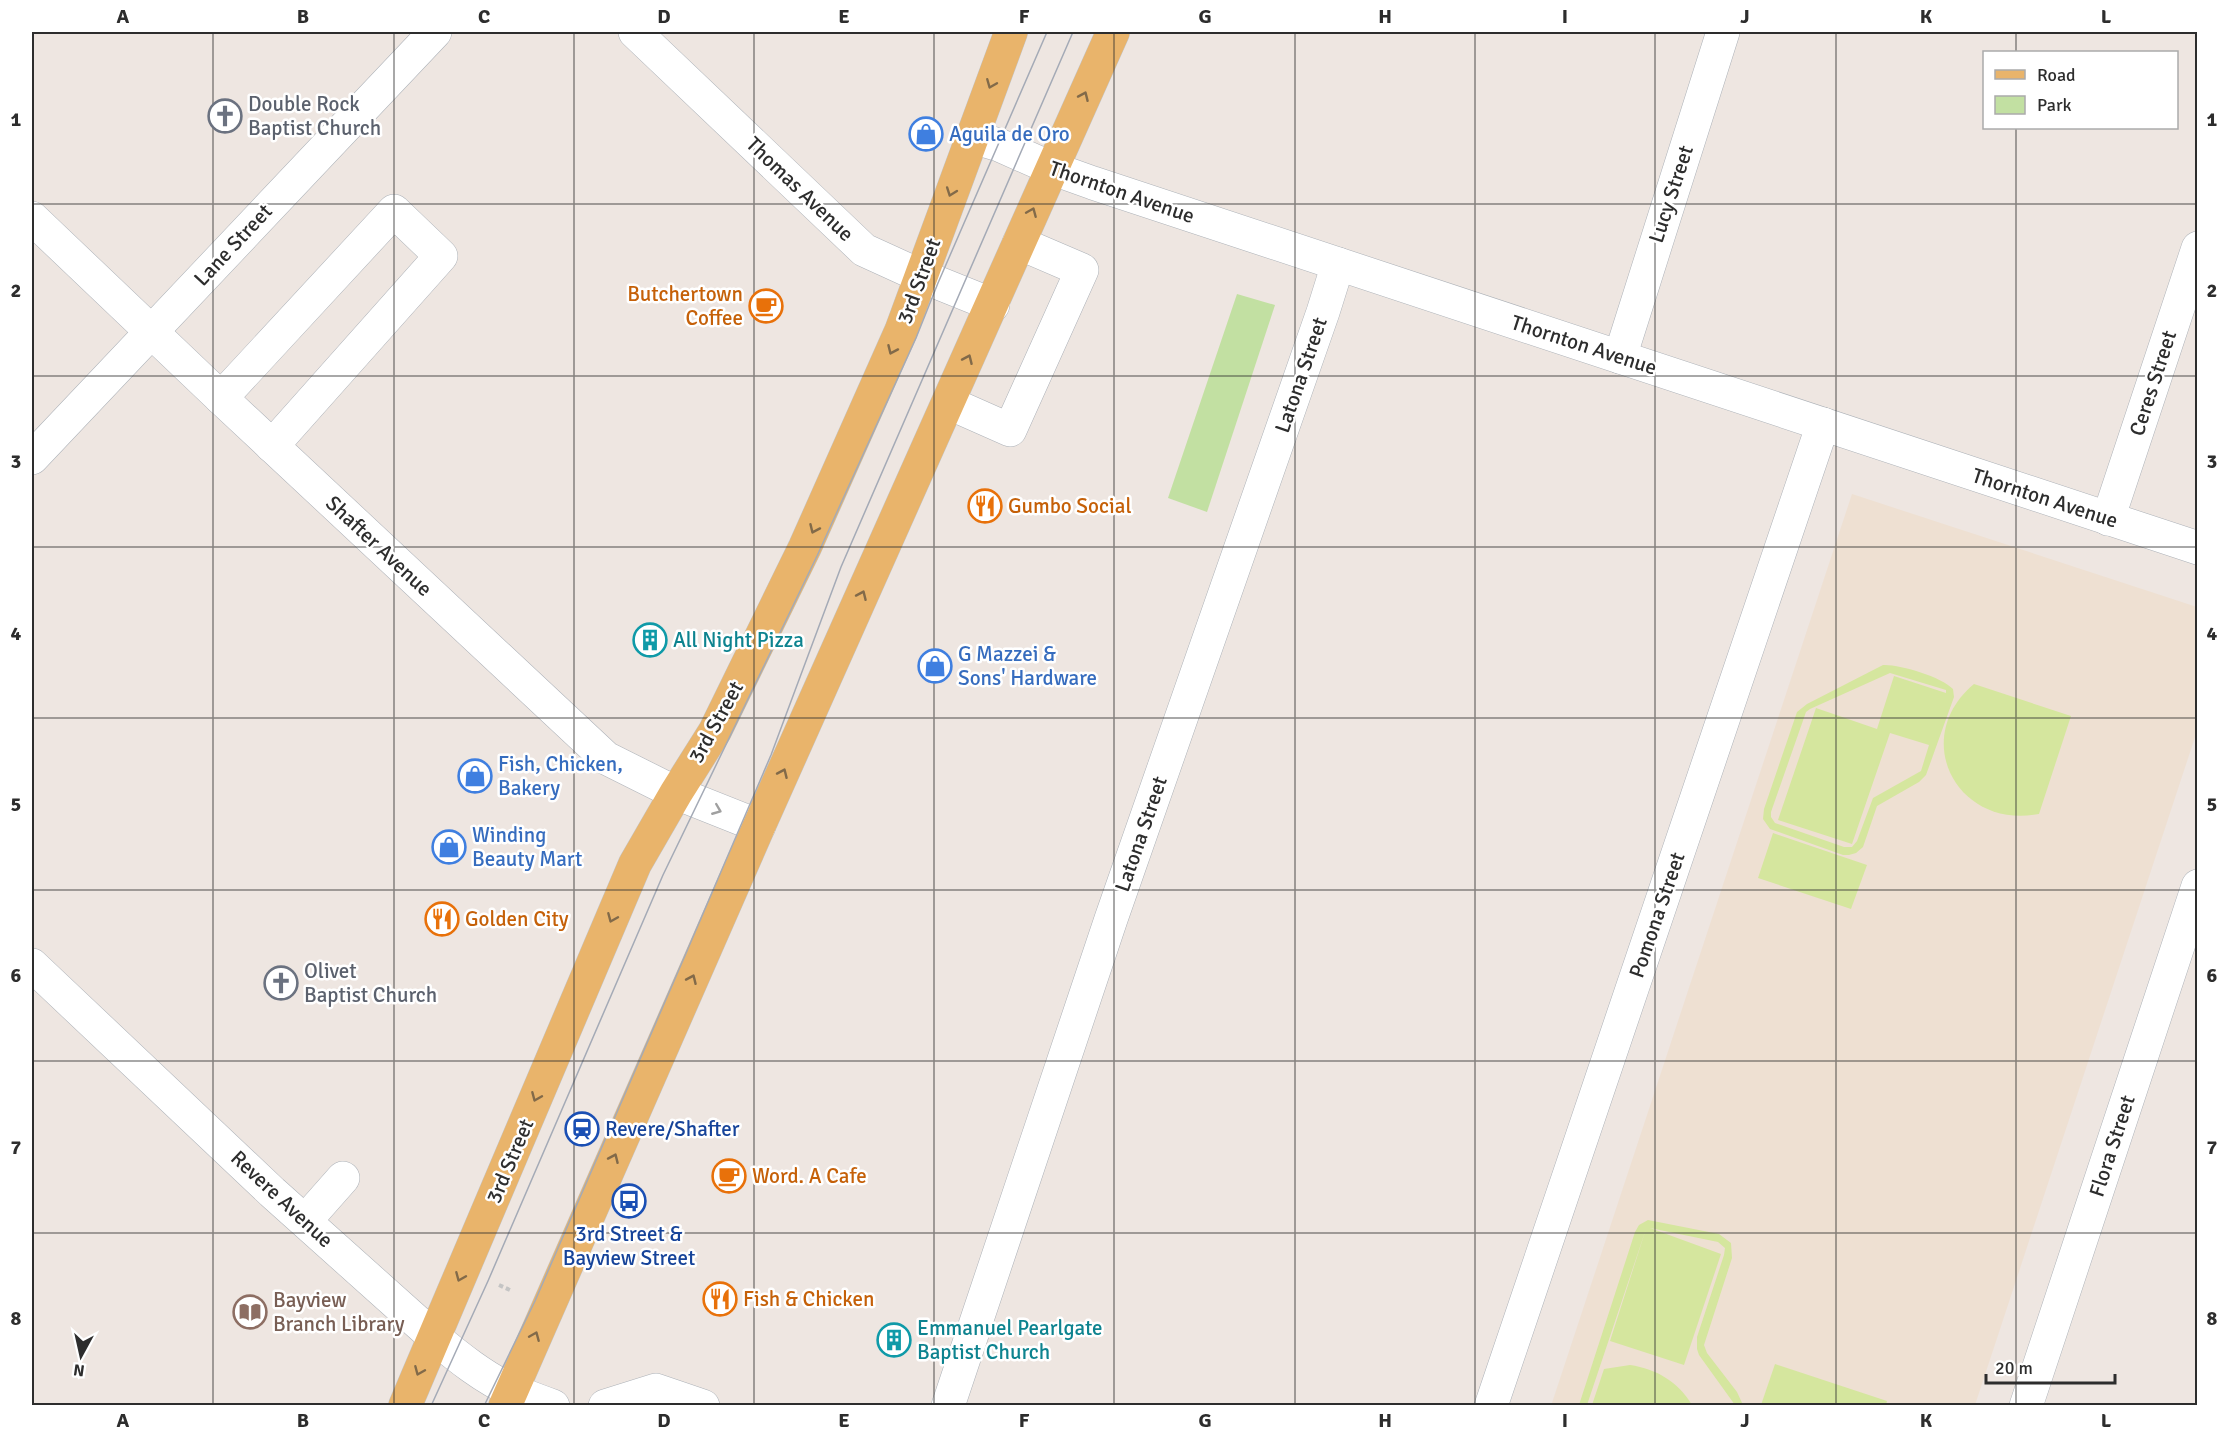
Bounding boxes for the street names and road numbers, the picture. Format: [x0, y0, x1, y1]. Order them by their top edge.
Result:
street label: Thomas Avenue [741, 131, 859, 247]
street label: Lucy Street [1643, 142, 1699, 246]
street label: Thornton Avenue [1046, 155, 1198, 229]
street label: Lane Street [188, 199, 278, 291]
street label: 3rd Street [892, 235, 946, 327]
street label: Thornton Avenue [1508, 309, 1660, 381]
street label: Latona Street [1269, 314, 1333, 436]
street label: Ceres Street [2124, 327, 2182, 439]
street label: Thornton Avenue [1969, 462, 2121, 534]
street label: Shafter Avenue [320, 490, 438, 602]
street label: 3rd Street [683, 677, 749, 767]
street label: Latona Street [1109, 773, 1173, 895]
street label: Pomona Street [1623, 849, 1691, 981]
street label: Flora Street [2083, 1092, 2141, 1200]
street label: 3rd Street [481, 1115, 539, 1207]
street label: Revere Avenue [225, 1145, 339, 1253]

